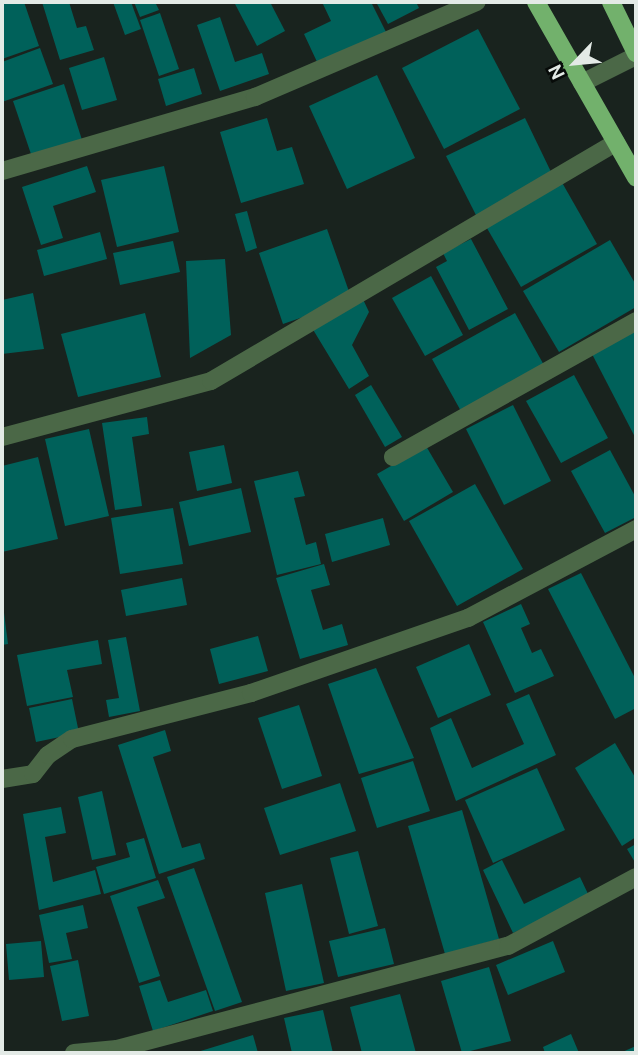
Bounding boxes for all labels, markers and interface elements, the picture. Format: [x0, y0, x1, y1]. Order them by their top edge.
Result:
north arrow [540, 28, 610, 98]
text: N [543, 61, 569, 83]

